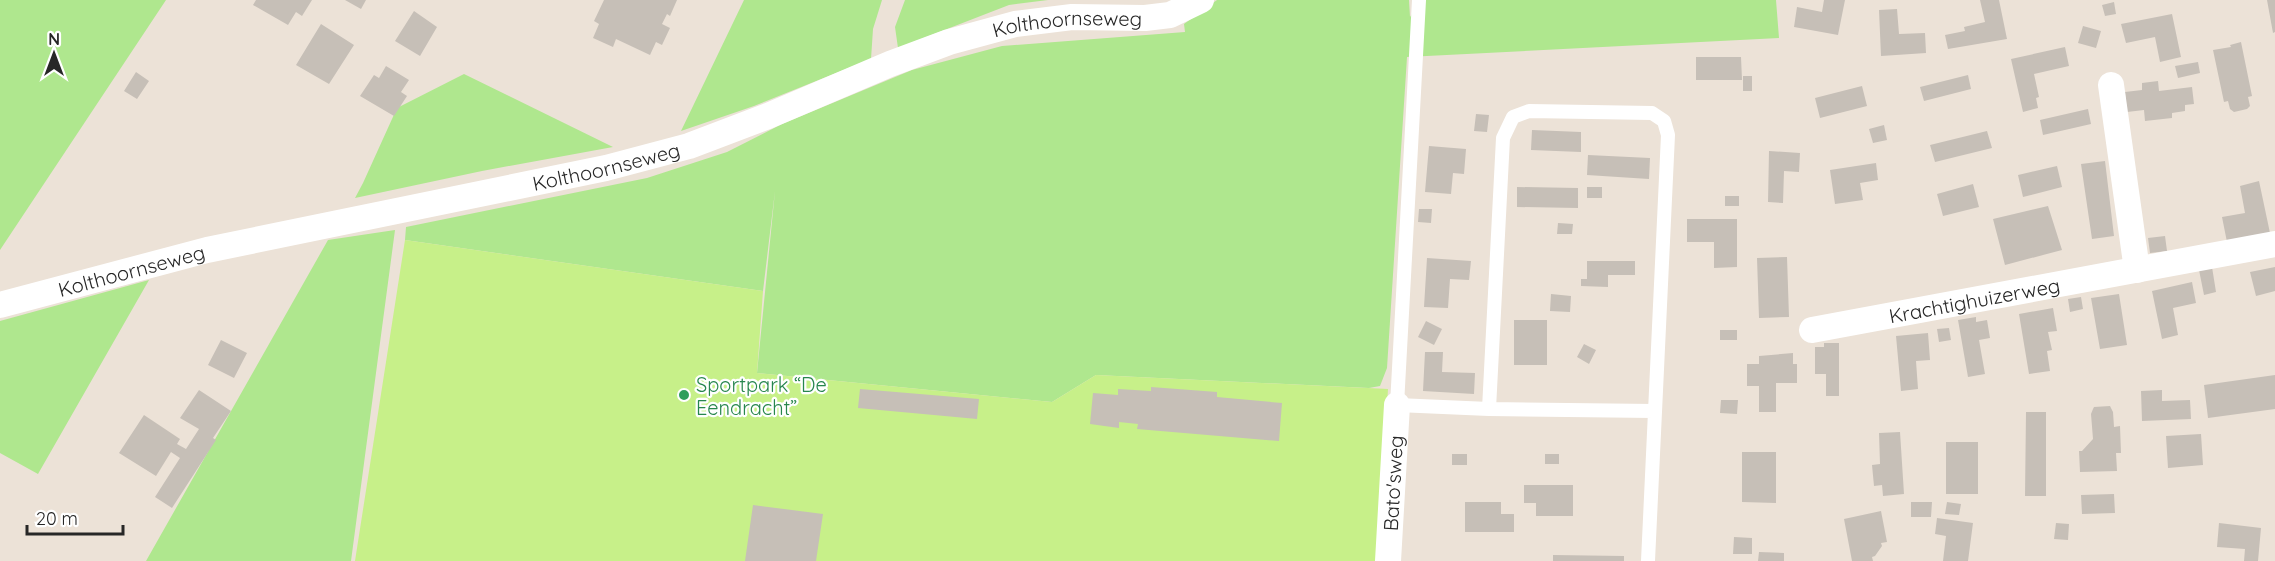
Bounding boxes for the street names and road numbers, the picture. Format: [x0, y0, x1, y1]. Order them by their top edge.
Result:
street label: Kolthoornseweg [989, 4, 1142, 42]
street label: Kolthoornseweg [530, 136, 683, 195]
street label: Kolthoornseweg [55, 239, 208, 302]
street label: Krachtighuizerweg [1887, 272, 2062, 328]
street label: Bato'sweg [1377, 435, 1408, 532]

